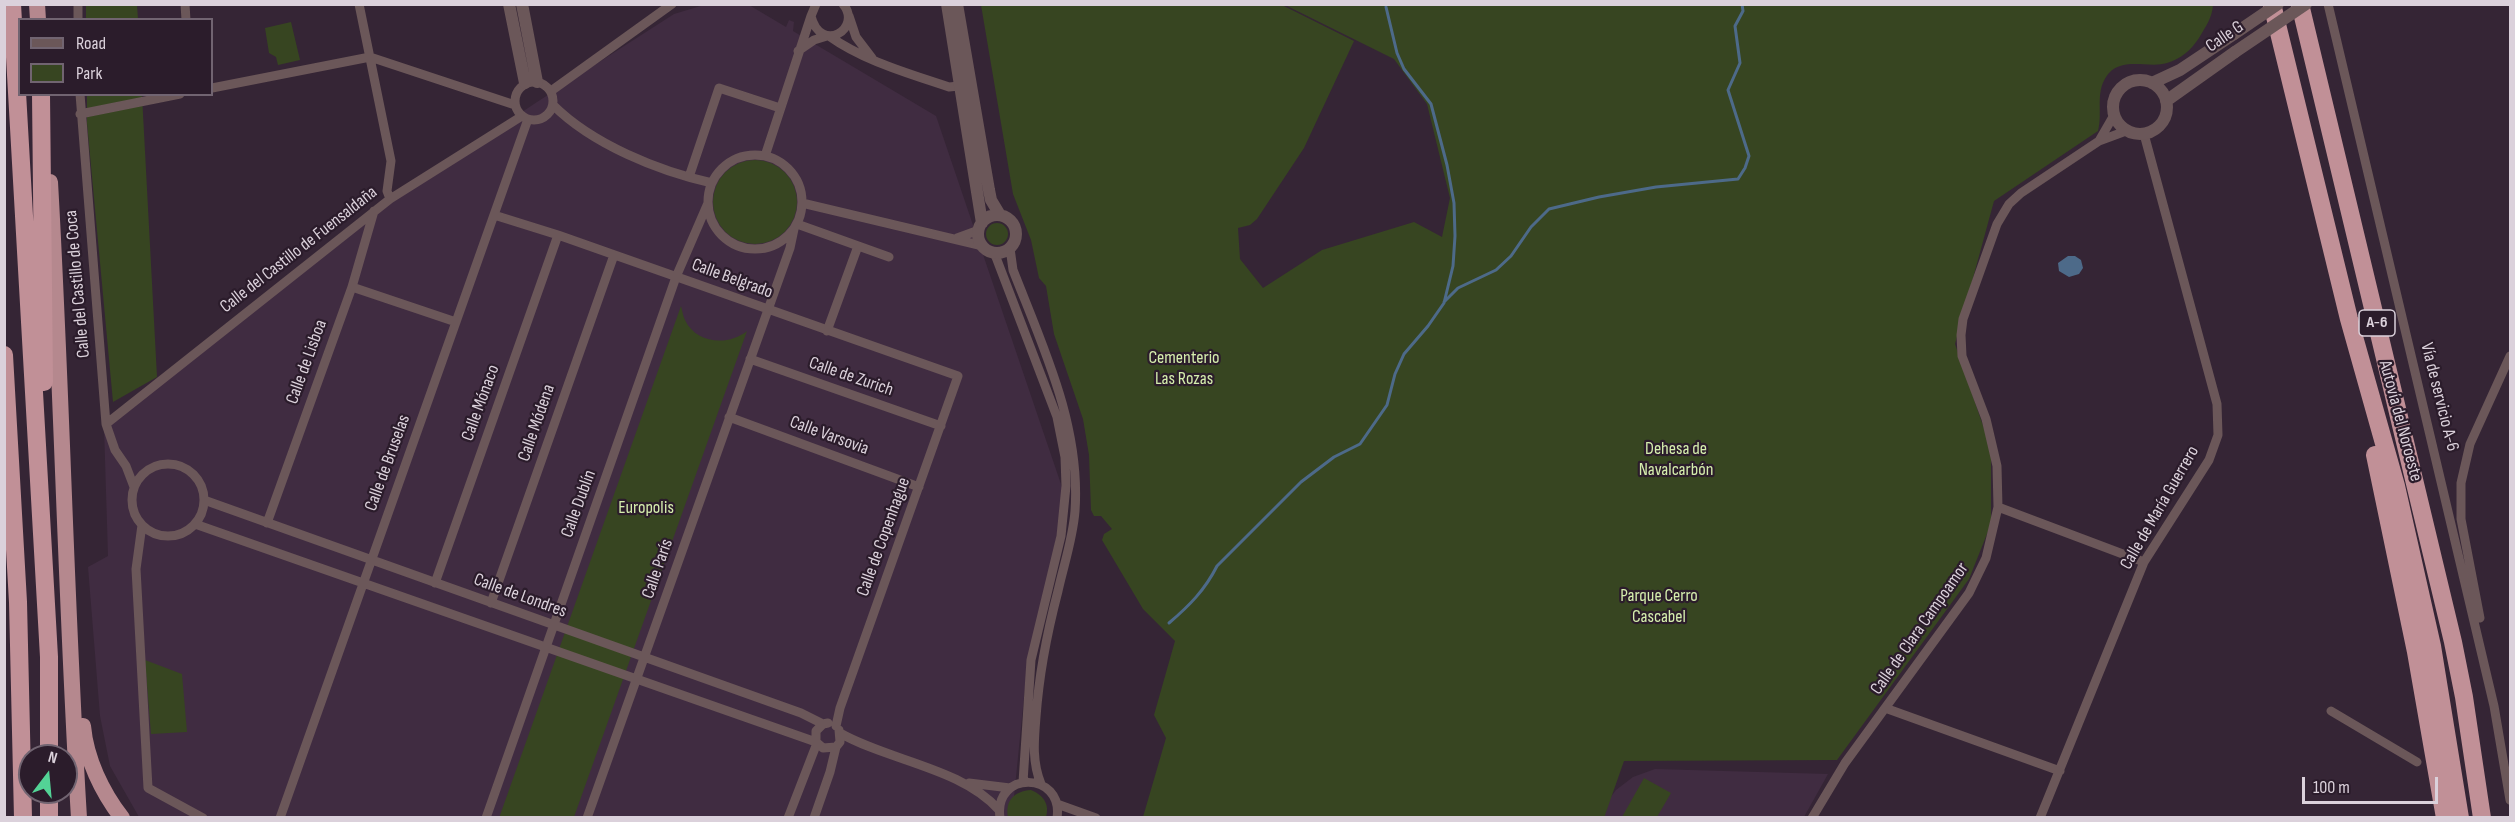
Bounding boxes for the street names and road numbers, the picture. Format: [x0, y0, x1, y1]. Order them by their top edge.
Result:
street label: Calle G [2202, 17, 2248, 57]
street label: Calle del Castillo de Fuensaldaña [216, 182, 382, 318]
street label: Calle del Castillo de Coca [61, 209, 95, 359]
street label: Calle Belgrado [689, 254, 775, 304]
road number: A-6 [2359, 310, 2395, 336]
street label: Calle de Lisboa [282, 317, 332, 407]
street label: Vía de servicio A-6 [2415, 341, 2463, 453]
street label: Calle de Zurich [806, 352, 896, 402]
street label: Autovía del Noroeste [2373, 358, 2427, 484]
street label: Calle Mónaco [457, 362, 505, 444]
street label: Calle Módena [514, 382, 560, 464]
street label: Calle de Bruselas [361, 412, 415, 514]
street label: Calle Varsovia [787, 412, 871, 460]
street label: Calle de María Guerrero [2116, 442, 2204, 574]
street label: Calle Dublín [557, 467, 601, 541]
street label: Calle de Copenhague [853, 475, 915, 599]
street label: Calle París [638, 536, 678, 602]
street label: Calle de Clara Campoamor [1866, 559, 1974, 699]
street label: Calle de Londres [471, 569, 569, 623]

